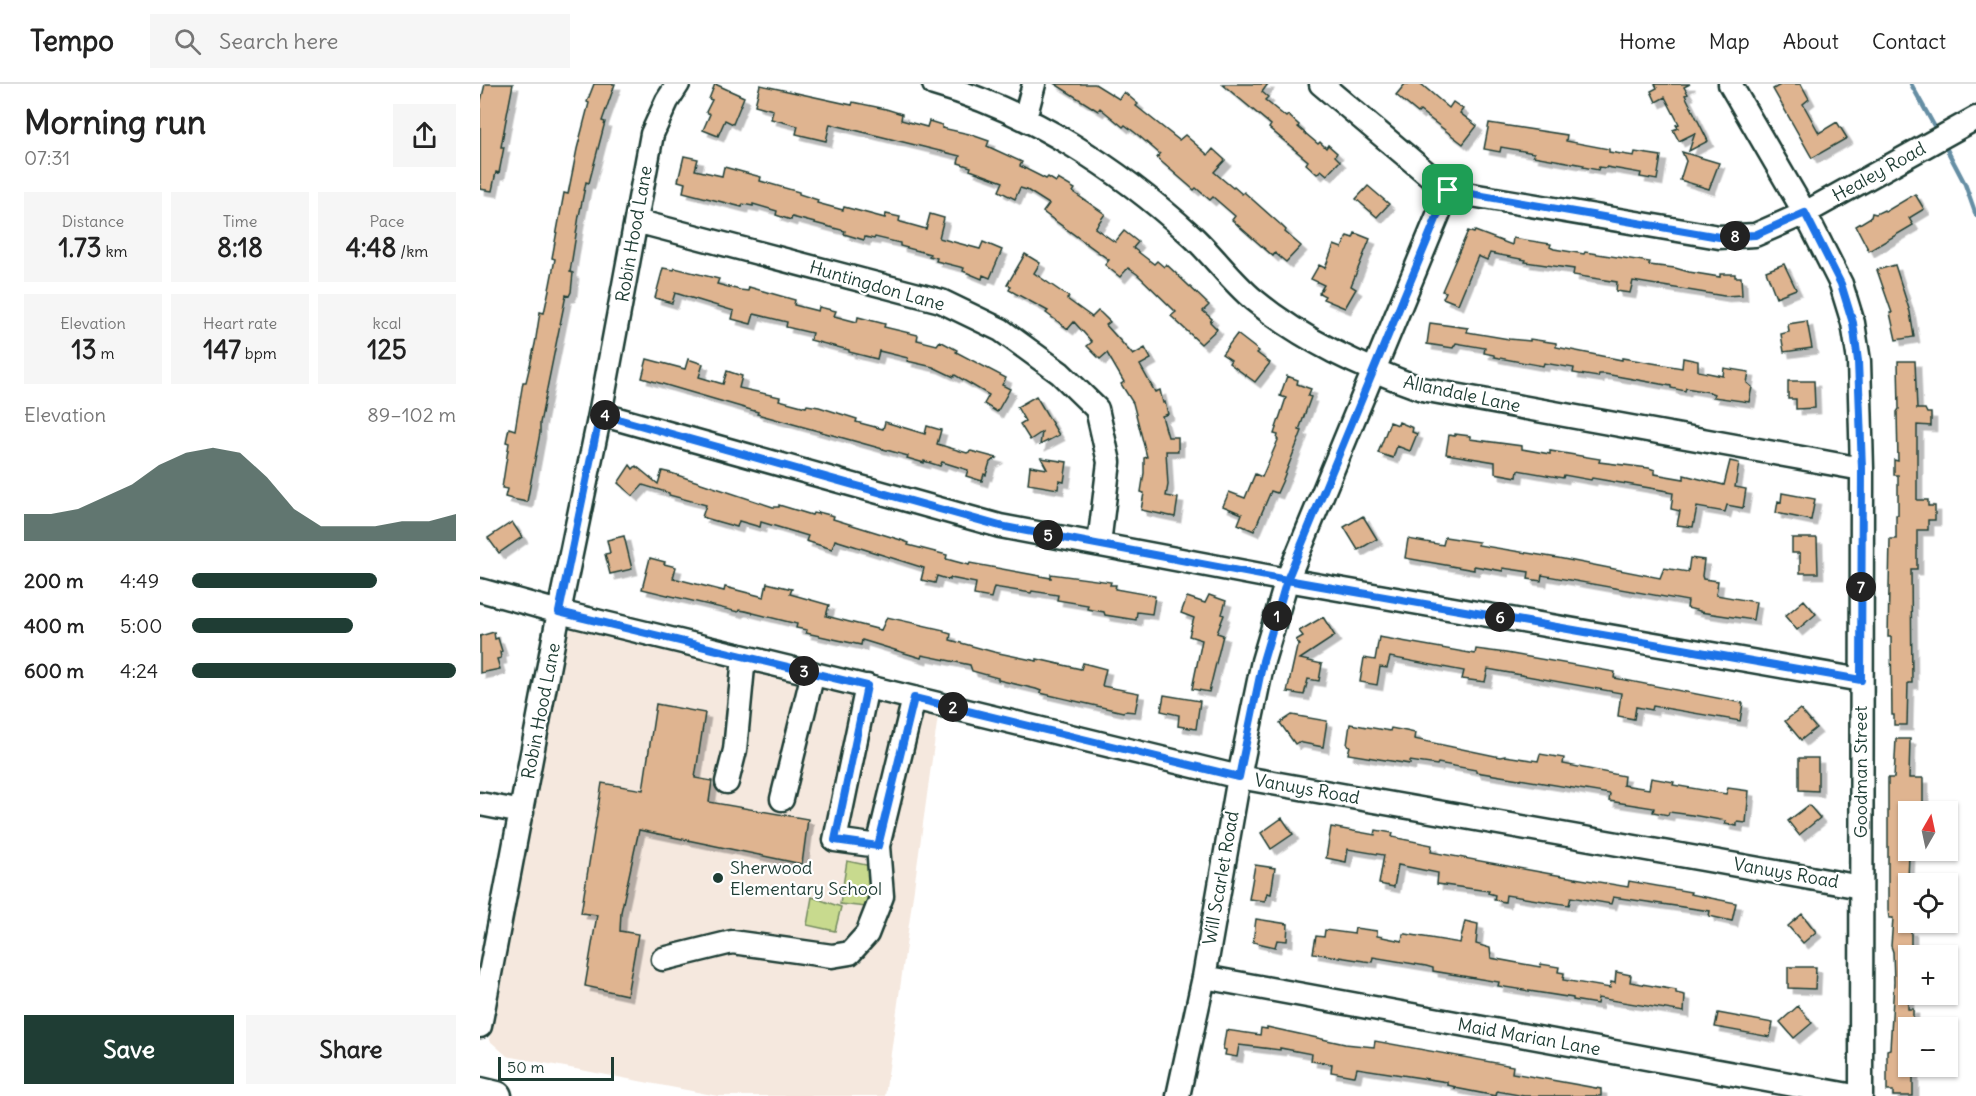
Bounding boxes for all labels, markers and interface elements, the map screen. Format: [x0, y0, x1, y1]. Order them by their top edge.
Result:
search box [150, 14, 570, 68]
text: Tempo [30, 23, 114, 59]
icon: search [171, 25, 204, 58]
text: Search here [219, 27, 338, 55]
text: Home [1619, 28, 1676, 55]
text: Map [1709, 28, 1750, 55]
text: About [1783, 28, 1839, 55]
text: Contact [1872, 28, 1946, 55]
text: Morning run [24, 101, 206, 143]
button: share [393, 104, 456, 167]
street label: Healey Road [1828, 136, 1930, 207]
text: 07:31 [24, 145, 70, 170]
street label: Robin Hood Lane [610, 164, 657, 304]
pin [1422, 164, 1473, 215]
icon: arrive [1431, 173, 1464, 206]
text: Distance [62, 211, 124, 231]
text: Time [223, 211, 257, 231]
text: Pace [370, 211, 404, 231]
pin: 8 [1720, 221, 1750, 251]
text: 8 [1730, 226, 1740, 246]
text: 1.73 [58, 231, 102, 264]
text: 8:18 [217, 231, 263, 264]
text: 4:48 [346, 231, 397, 264]
text: km [102, 241, 128, 261]
text: /km [397, 241, 428, 261]
street label: Huntingdon Lane [807, 255, 947, 316]
text: Elevation [60, 313, 126, 333]
text: Heart rate [203, 313, 277, 333]
text: kcal [373, 313, 401, 333]
text: 13 [72, 333, 97, 366]
text: 147 [203, 333, 241, 366]
text: 125 [367, 333, 407, 366]
text: m [97, 343, 114, 363]
text: bpm [241, 343, 277, 363]
street label: Allandale Lane [1401, 370, 1523, 417]
pin: 4 [590, 400, 620, 430]
text: Elevation [24, 402, 106, 427]
text: 89–102 m [367, 402, 456, 427]
text: 4 [600, 405, 610, 425]
pin: 5 [1033, 520, 1063, 550]
text: 5 [1043, 525, 1053, 545]
text: 200 m [24, 568, 84, 593]
text: 4:49 [120, 568, 159, 593]
pin: 7 [1846, 572, 1876, 602]
text: 7 [1857, 577, 1865, 597]
pin: 1 [1262, 601, 1292, 631]
pin: 6 [1485, 602, 1515, 632]
text: 1 [1274, 606, 1280, 626]
text: 6 [1495, 607, 1505, 627]
text: 400 m [24, 613, 84, 638]
text: 5:00 [120, 613, 162, 638]
street label: Robin Hood Lane [516, 641, 565, 781]
pin: 3 [789, 656, 819, 686]
text: 600 m [24, 658, 84, 683]
text: 4:24 [120, 658, 158, 683]
text: 3 [799, 661, 809, 681]
pin: 2 [938, 692, 968, 722]
text: 2 [949, 697, 957, 717]
street label: Goodman Street [1849, 706, 1872, 838]
street label: Vanuys Road [1253, 768, 1362, 809]
north arrow [1898, 801, 1958, 861]
map controls [1898, 801, 1958, 1077]
street label: Will Scarlet Road [1197, 809, 1244, 947]
street label: Vanuys Road [1732, 852, 1841, 893]
place label: Sherwood Elementary School [730, 856, 882, 900]
marker: Sherwood Elementary School [711, 871, 725, 885]
button: locate [1898, 873, 1958, 933]
button: + [1898, 945, 1958, 1005]
street label: Maid Marian Lane [1456, 1013, 1602, 1060]
button: Save [24, 1015, 234, 1084]
button: Share [246, 1015, 456, 1084]
button: − [1898, 1017, 1958, 1077]
scale bar [498, 1054, 614, 1082]
text: 50 m [507, 1057, 545, 1077]

